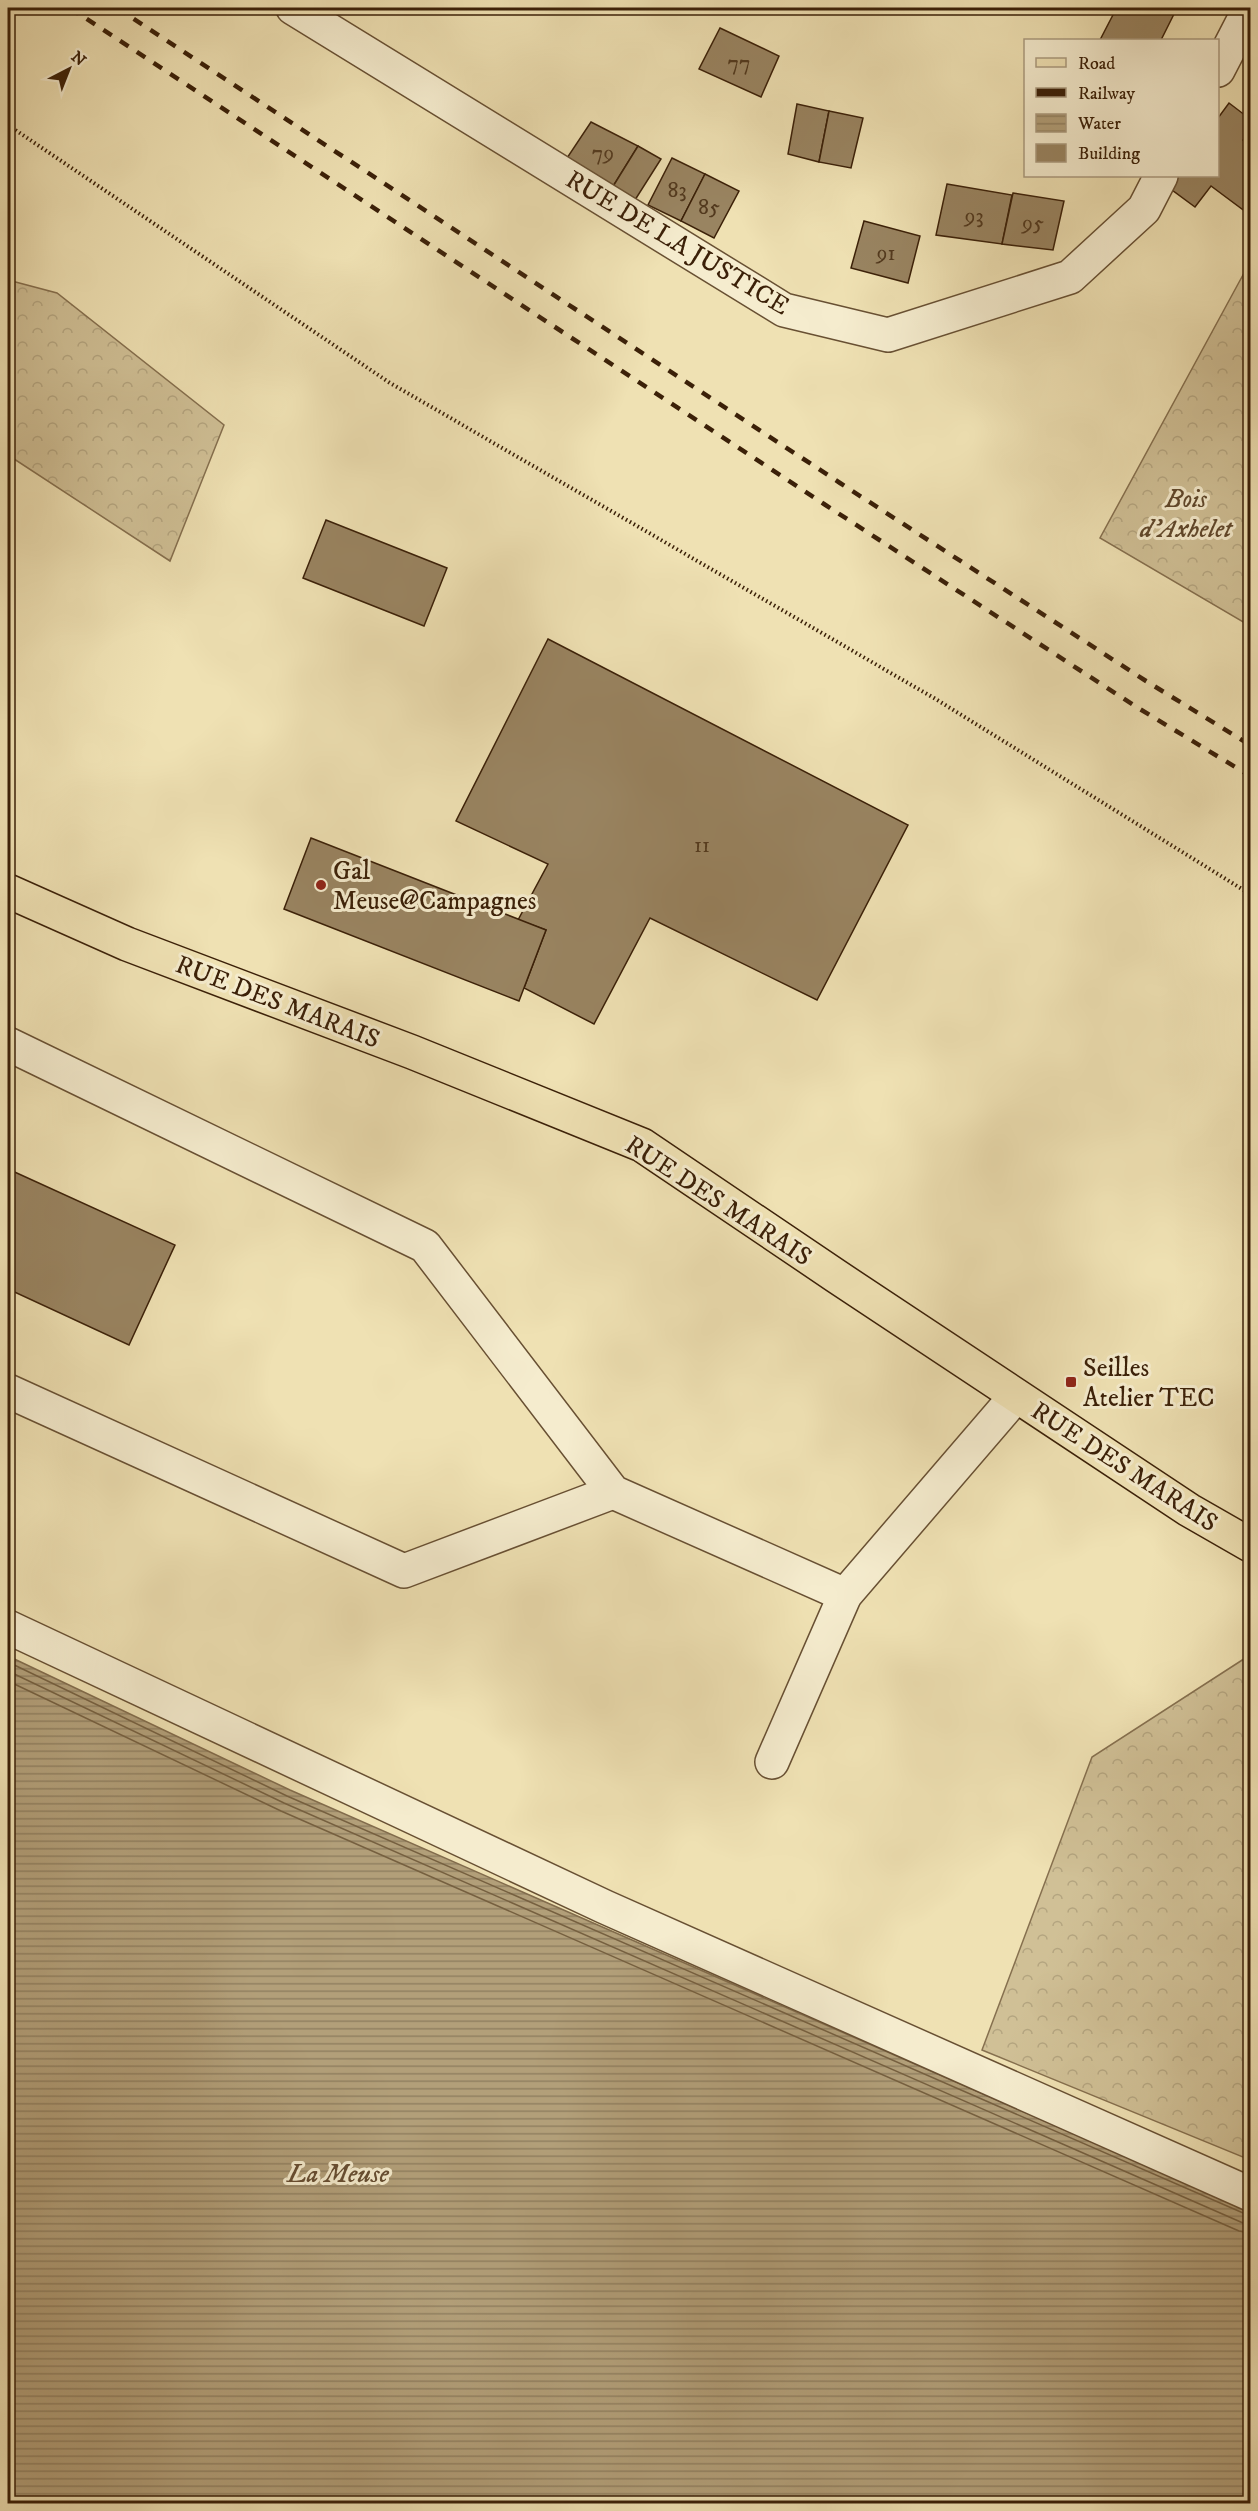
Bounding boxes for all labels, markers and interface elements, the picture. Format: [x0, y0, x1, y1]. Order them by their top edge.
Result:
north arrow [39, 39, 99, 99]
legend [1024, 39, 1219, 177]
text: N [67, 47, 90, 70]
house number: 77 [727, 50, 751, 77]
text: Road [1078, 53, 1115, 75]
text: Railway [1078, 83, 1136, 105]
text: Water [1077, 113, 1121, 135]
house number: 79 [592, 140, 614, 167]
text: Building [1078, 143, 1140, 165]
street label: RUE DE LA JUSTICE [559, 163, 795, 323]
house number: 83 [667, 177, 687, 204]
house number: 85 [698, 194, 720, 221]
house number: 93 [963, 203, 984, 230]
house number: 95 [1021, 210, 1044, 237]
house number: 91 [876, 240, 895, 267]
park label: Bois d'Axhelet [1139, 483, 1234, 546]
house number: 11 [694, 832, 710, 859]
place label: Gal Meuse@Campagnes [333, 855, 536, 918]
marker: Gal Meuse@Campagnes [314, 878, 328, 892]
street label: RUE DES MARAIS [171, 948, 384, 1057]
street label: RUE DES MARAIS [619, 1129, 818, 1274]
place label: Seilles Atelier TEC [1083, 1352, 1215, 1415]
marker: Seilles Atelier TEC [1064, 1375, 1078, 1389]
street label: RUE DES MARAIS [1025, 1395, 1224, 1540]
water label: La Meuse [285, 2157, 389, 2191]

